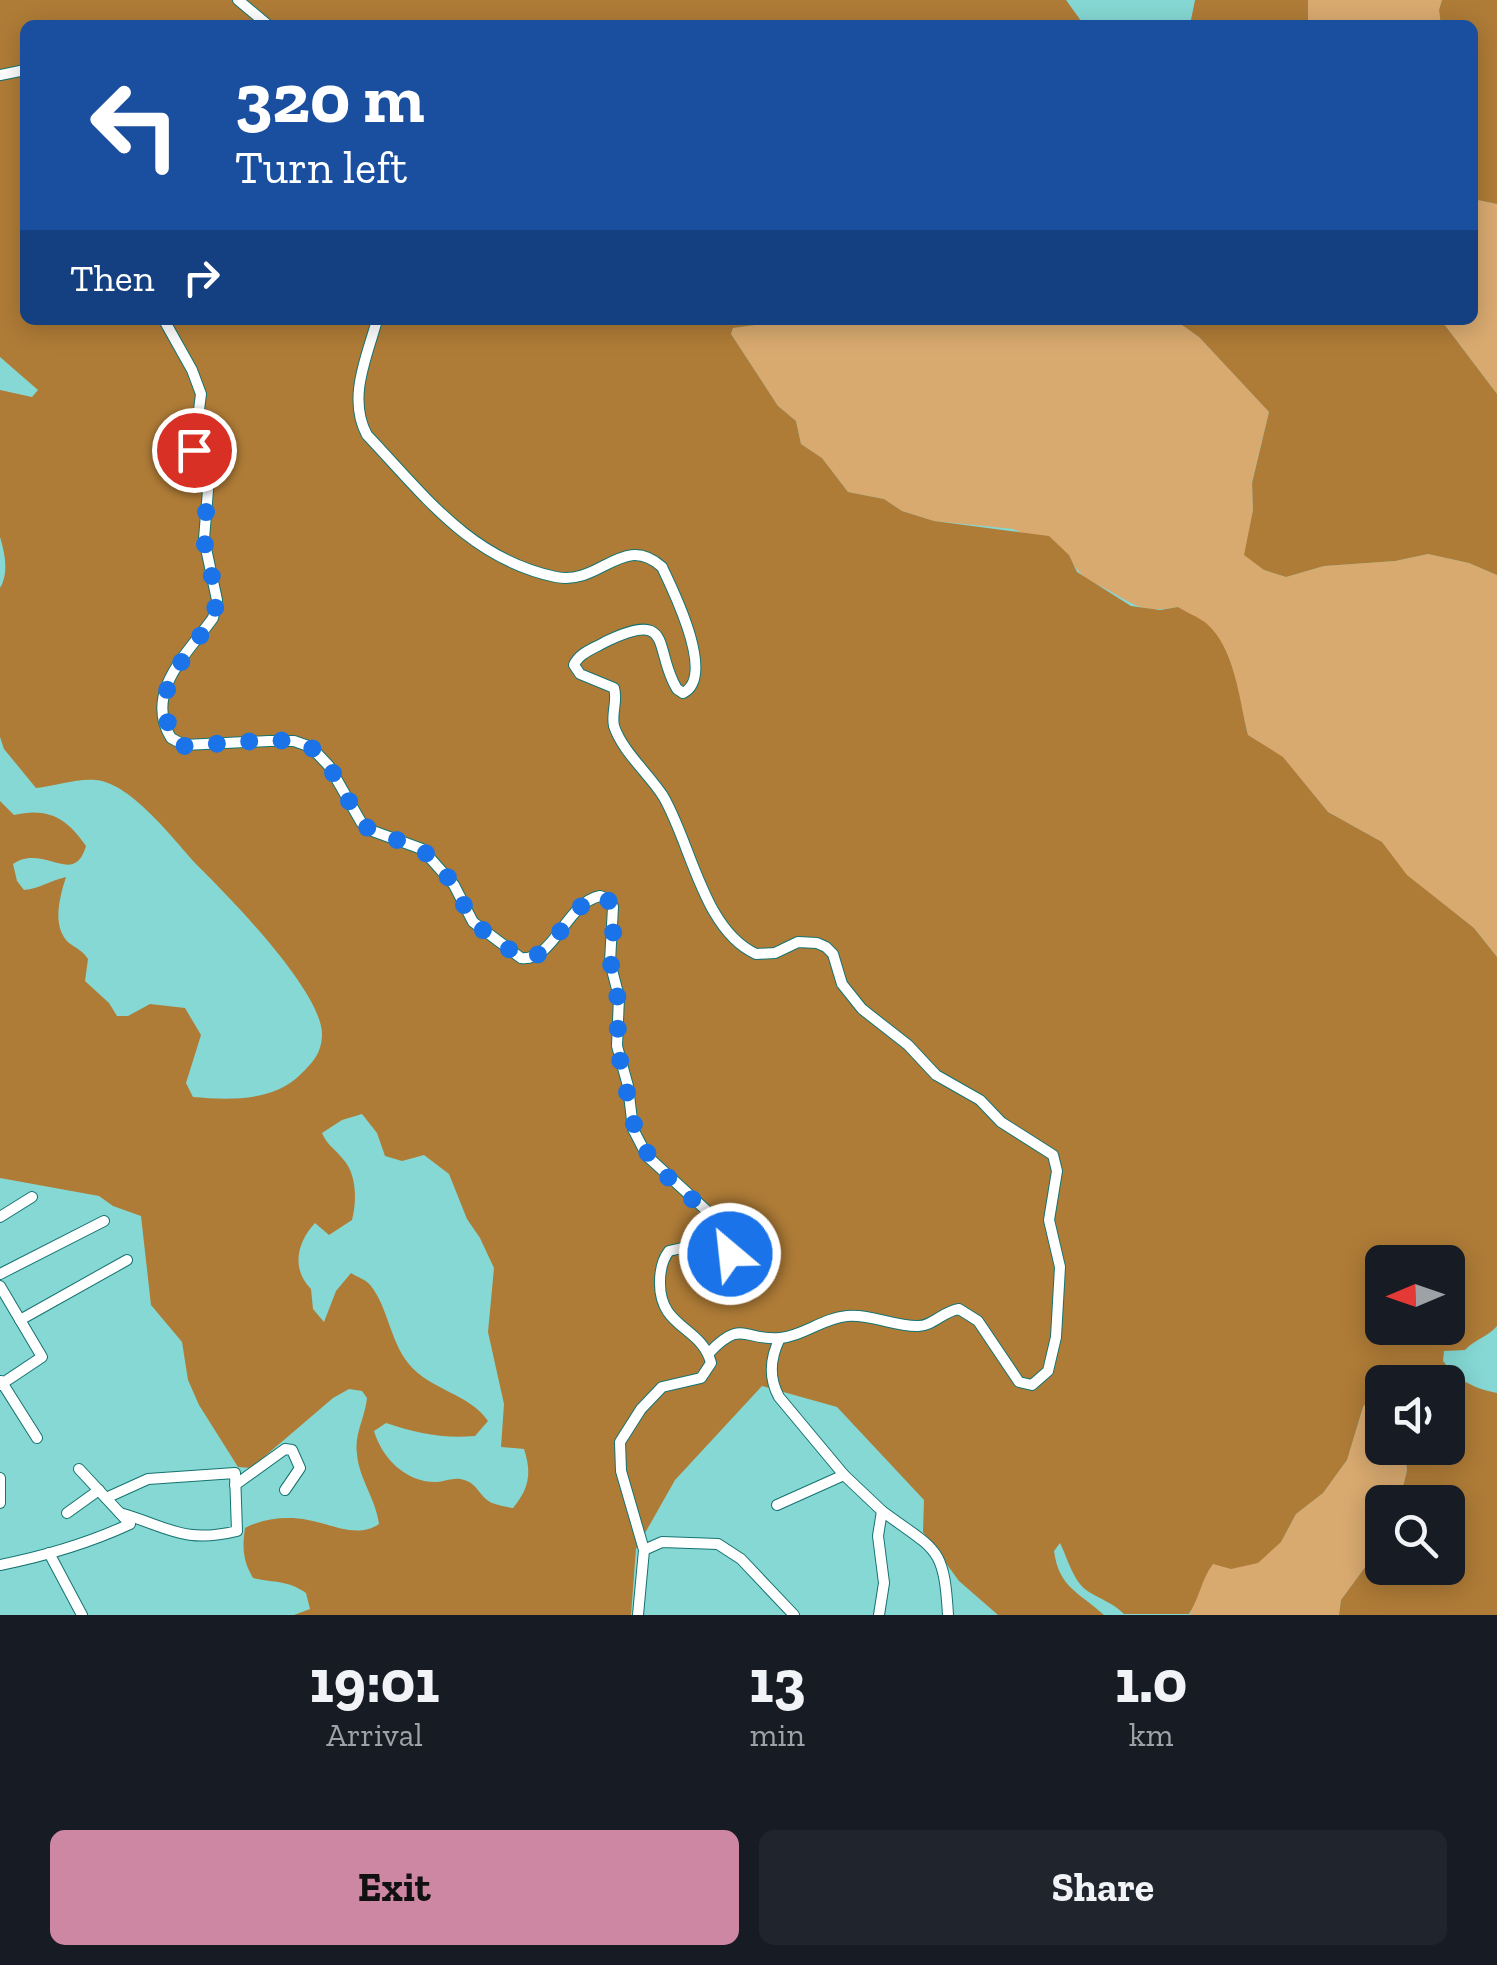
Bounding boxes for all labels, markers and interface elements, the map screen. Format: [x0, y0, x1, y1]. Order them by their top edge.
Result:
text: 320 m [235, 56, 425, 140]
icon: left [70, 60, 200, 190]
text: Turn left [235, 141, 407, 195]
icon: right [174, 250, 229, 305]
text: Then [70, 255, 154, 301]
pin [152, 408, 237, 493]
icon: arrive [167, 423, 222, 478]
position arrow [678, 1202, 782, 1306]
north arrow [1365, 1245, 1465, 1345]
map controls [1365, 1245, 1465, 1585]
button: sound [1365, 1365, 1465, 1465]
button: search [1365, 1485, 1465, 1585]
text: 19:01 [310, 1645, 440, 1717]
text: 13 [749, 1645, 805, 1717]
text: 1.0 [1115, 1645, 1187, 1717]
text: Arrival [326, 1716, 423, 1754]
text: min [750, 1716, 805, 1754]
text: km [1129, 1716, 1173, 1754]
button: Exit [50, 1830, 739, 1945]
button: Share [759, 1830, 1447, 1945]

